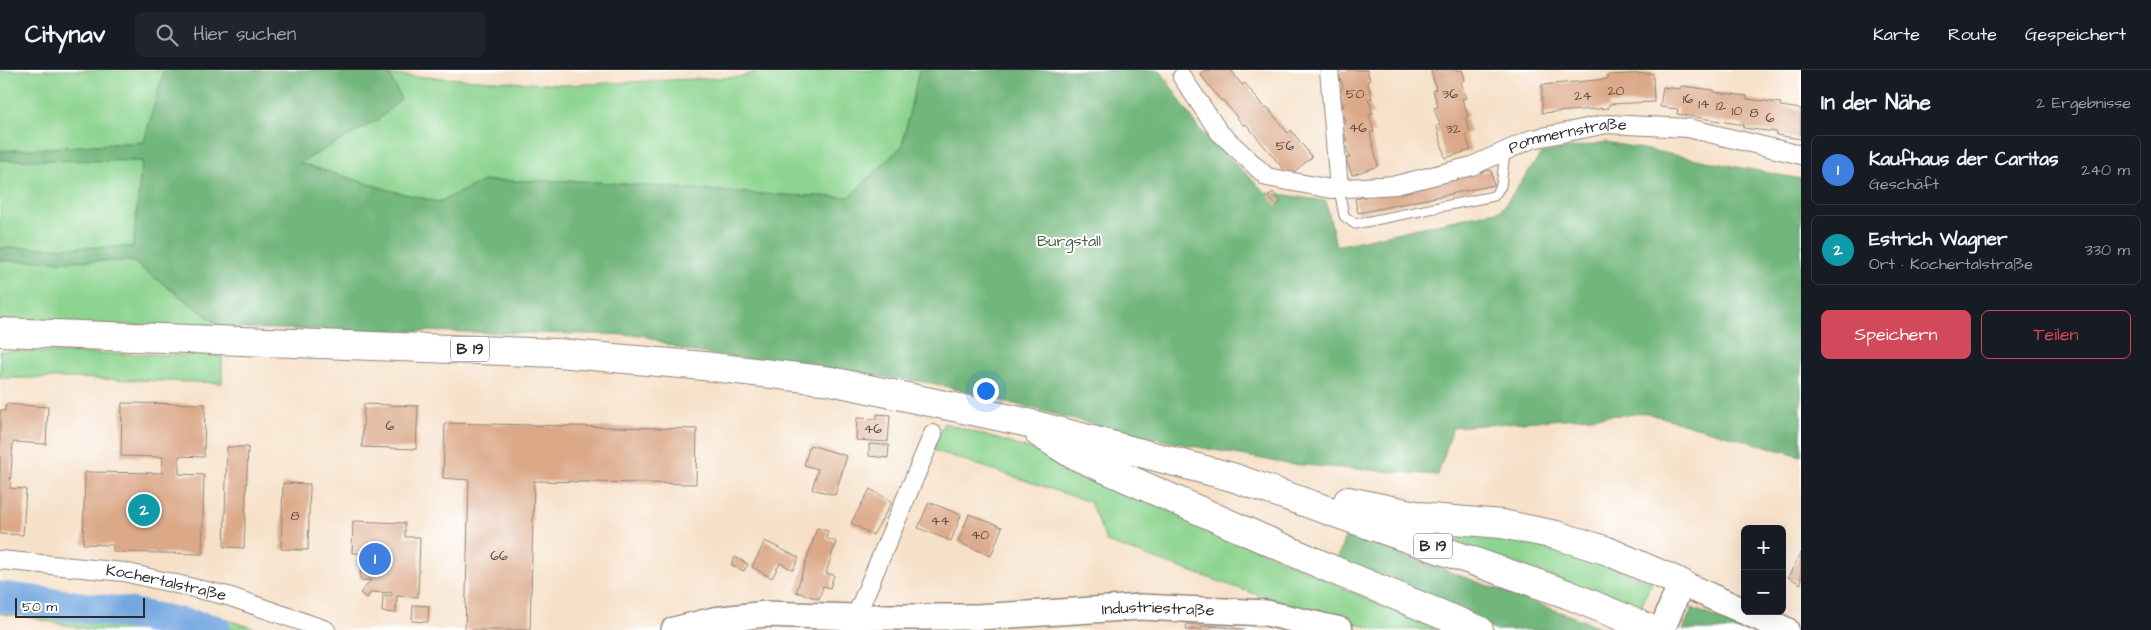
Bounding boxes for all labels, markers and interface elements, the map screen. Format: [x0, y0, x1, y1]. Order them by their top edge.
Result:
search box [135, 12, 485, 57]
text: Citynav [25, 18, 105, 52]
icon: search [153, 21, 181, 49]
text: Hier suchen [193, 21, 296, 48]
text: Karte [1873, 22, 1920, 47]
text: Route [1948, 22, 1997, 47]
text: Gespeichert [2025, 22, 2126, 47]
house number: 20 [1608, 81, 1625, 101]
house number: 50 [1346, 84, 1365, 104]
house number: 36 [1442, 84, 1458, 104]
house number: 24 [1574, 86, 1592, 106]
text: In der Nähe [1821, 88, 1931, 117]
house number: 16 [1683, 89, 1694, 109]
text: 2 Ergebnisse [2036, 92, 2131, 114]
house number: 14 [1698, 94, 1710, 114]
house number: 12 [1716, 96, 1726, 116]
house number: 10 [1732, 101, 1742, 121]
house number: 8 [1749, 103, 1759, 123]
house number: 6 [1766, 108, 1775, 128]
street label: Pommernstraße [1505, 113, 1627, 159]
house number: 46 [1349, 118, 1367, 138]
house number: 32 [1445, 119, 1461, 139]
house number: 56 [1276, 136, 1295, 156]
text: Kaufhaus der Caritas [1869, 146, 2058, 173]
text: 1 [1837, 159, 1839, 181]
text: 240 m [2081, 159, 2130, 181]
text: Geschäft [1869, 173, 1939, 195]
text: Estrich Wagner [1869, 226, 2007, 253]
park label: Burgstall [1037, 230, 1101, 253]
text: 2 [1833, 239, 1843, 261]
text: 330 m [2085, 239, 2130, 261]
text: Ort · Kochertalstraße [1869, 253, 2033, 275]
button: Speichern [1821, 310, 1971, 359]
button: Teilen [1981, 310, 2131, 359]
road number: B 19 [451, 336, 489, 362]
your location [973, 378, 999, 404]
house number: 6 [386, 416, 395, 436]
house number: 46 [864, 419, 882, 439]
pin: 2 [128, 491, 160, 529]
house number: 8 [290, 506, 300, 526]
house number: 44 [930, 511, 950, 531]
house number: 40 [971, 525, 989, 545]
map controls [1741, 525, 1786, 615]
button: + [1741, 525, 1786, 570]
road number: B 19 [1414, 534, 1452, 558]
pin: 1 [359, 540, 391, 578]
house number: 66 [490, 546, 508, 566]
street label: Kochertalstraße [105, 559, 229, 606]
button: − [1741, 570, 1786, 615]
scale bar [15, 595, 145, 618]
street label: Industriestraße [1101, 596, 1215, 622]
text: 50 m [22, 597, 57, 617]

